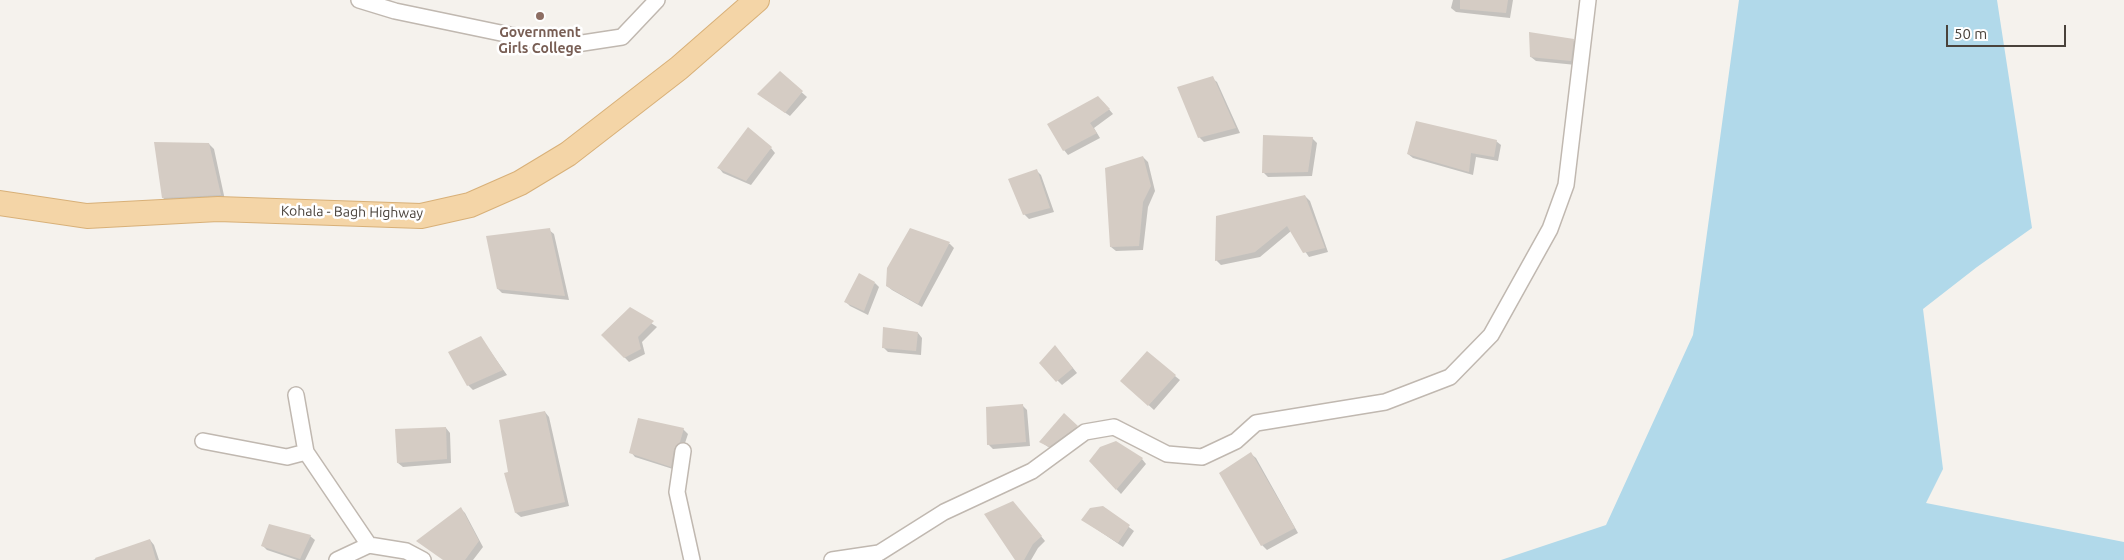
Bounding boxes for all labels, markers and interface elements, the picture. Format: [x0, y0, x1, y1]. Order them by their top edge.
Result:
marker: Government Girls College [534, 10, 546, 22]
scale bar [1949, 15, 2069, 47]
place label: Government Girls College [498, 24, 582, 56]
text: 50 m [1954, 25, 1987, 42]
street label: Kohala - Bagh Highway [281, 202, 423, 222]

